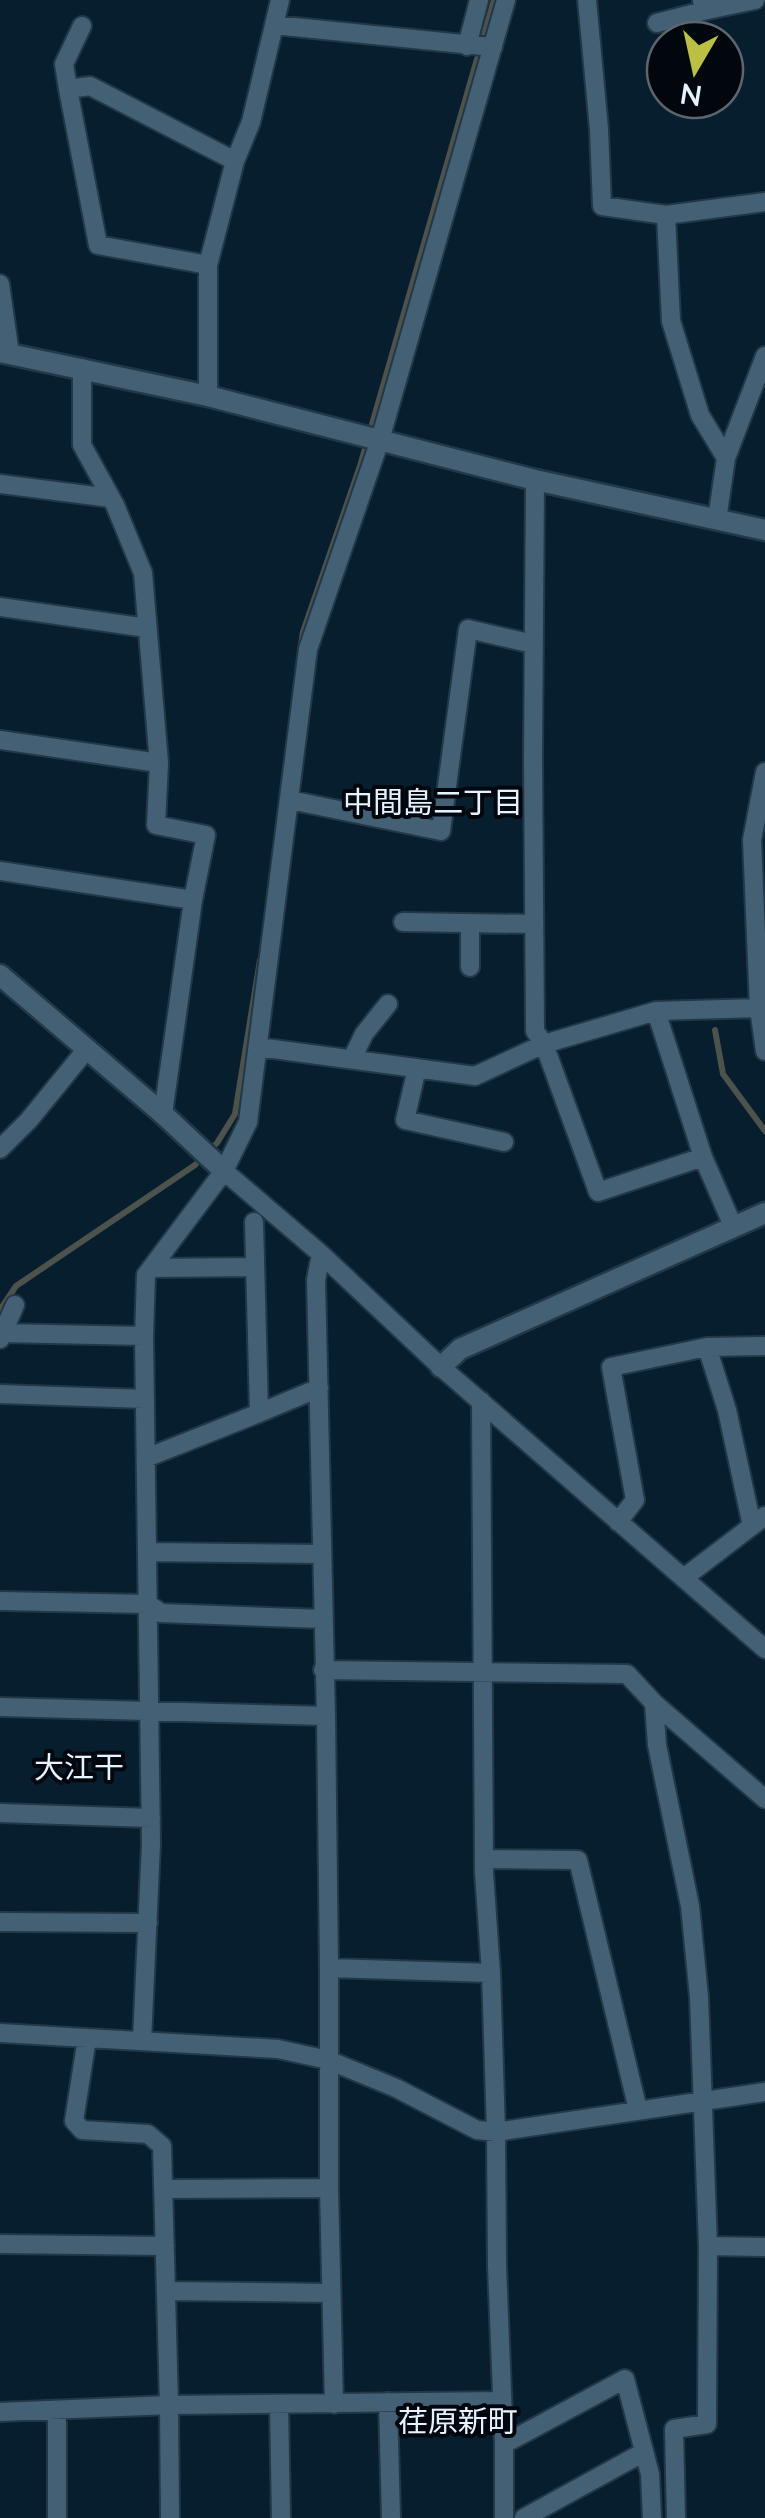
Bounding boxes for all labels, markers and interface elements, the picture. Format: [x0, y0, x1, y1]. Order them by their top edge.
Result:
north arrow [645, 20, 745, 120]
text: N [678, 77, 704, 114]
district label: 中間島二丁目 [343, 783, 523, 819]
district label: 大江干 [34, 1748, 124, 1784]
district label: 荏原新町 [398, 2402, 518, 2438]

